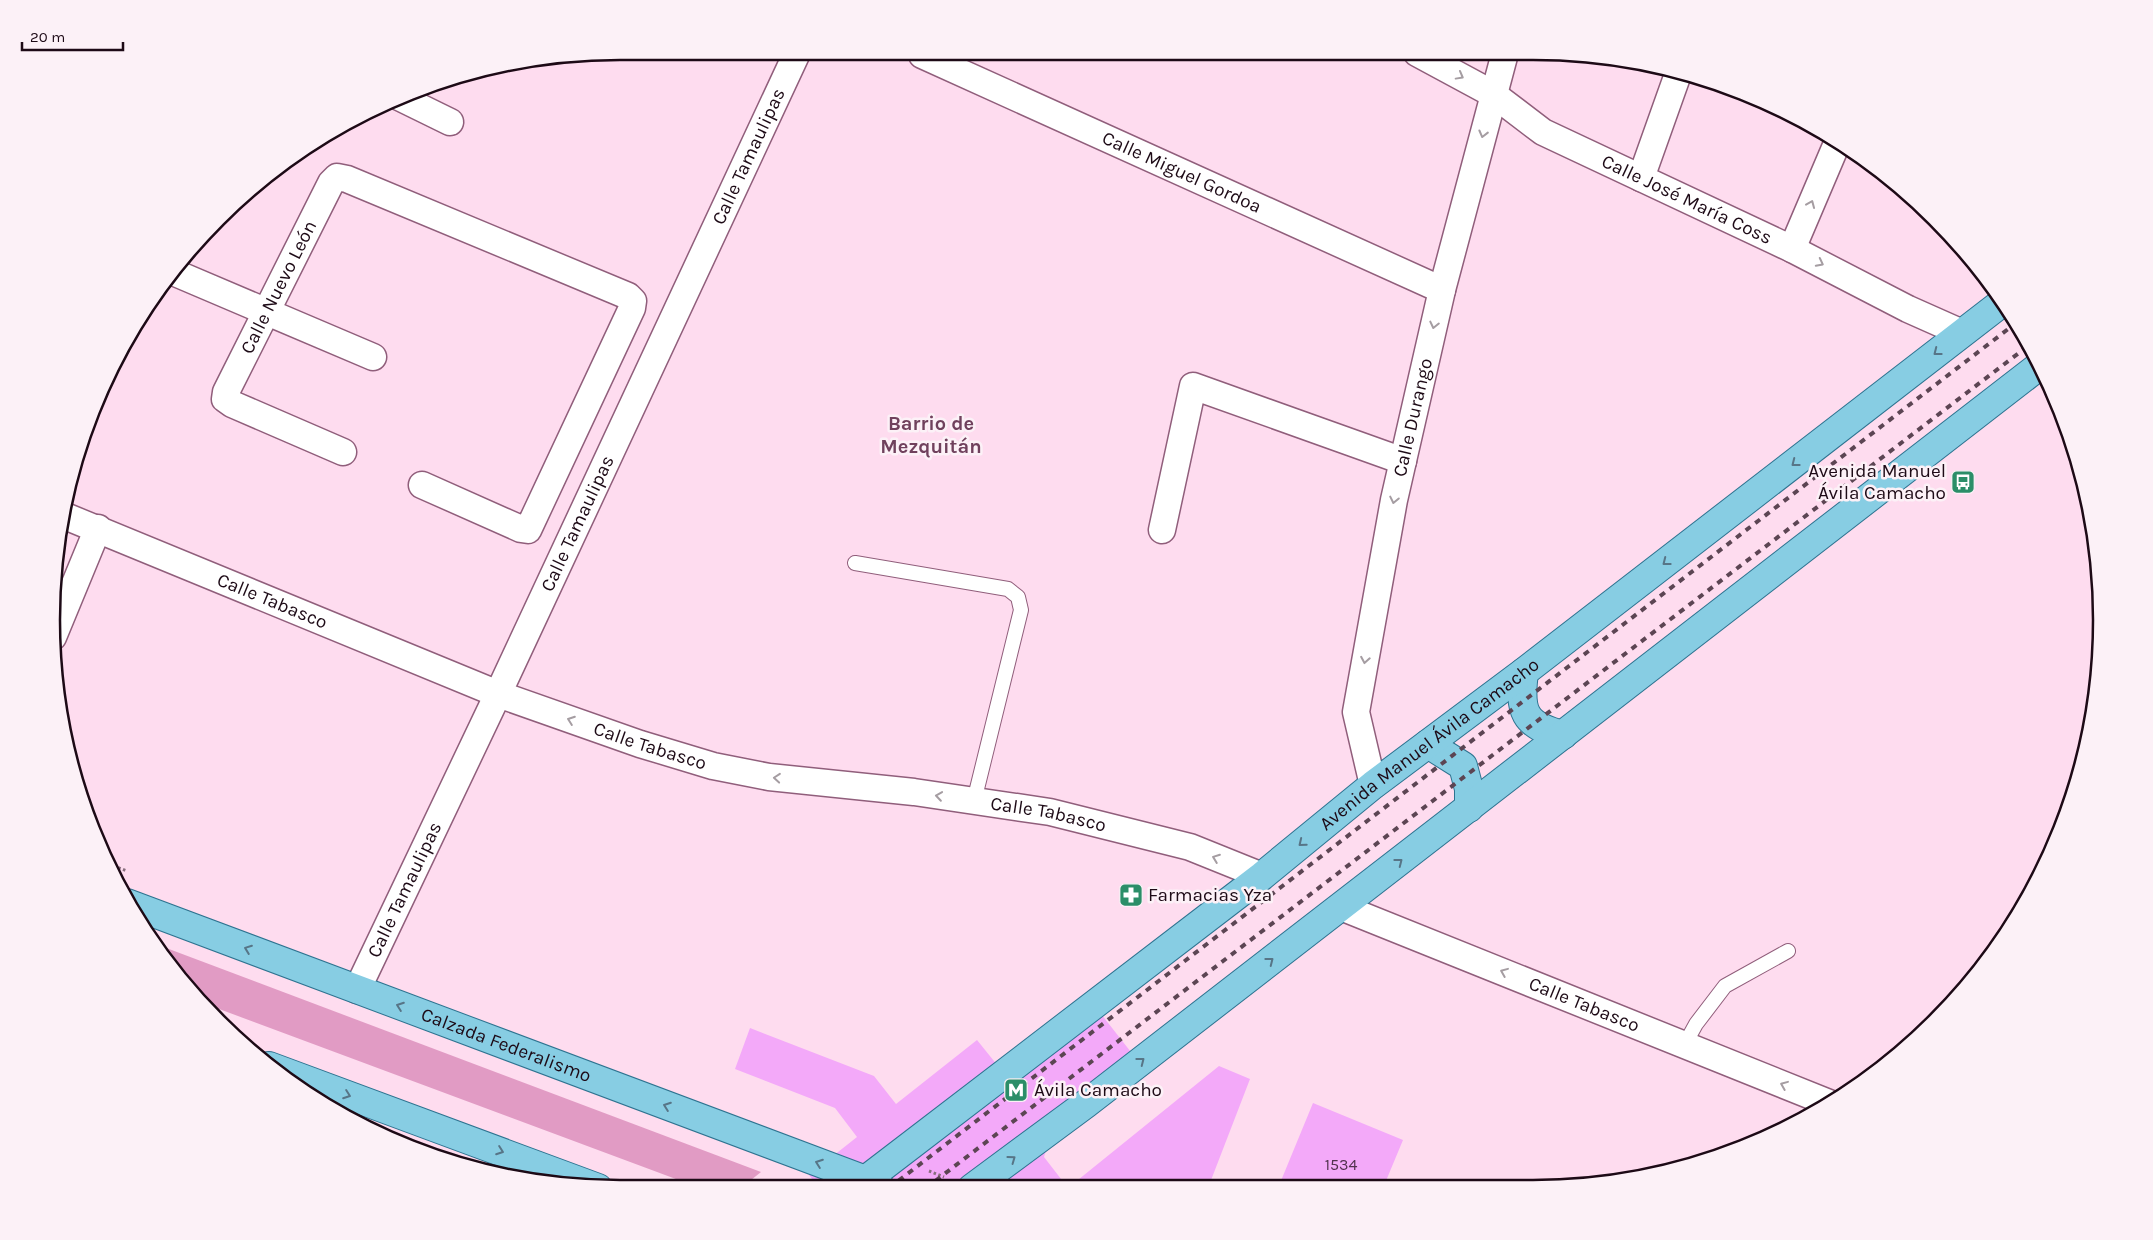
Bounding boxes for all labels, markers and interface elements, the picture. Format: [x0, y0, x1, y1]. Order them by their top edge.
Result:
scale bar [22, 20, 124, 52]
text: 20 m [30, 28, 65, 46]
one-way arrow [1454, 70, 1463, 80]
street label: Calle Tamaulipas [707, 85, 790, 228]
street label: Calle Miguel Gordoa [1099, 127, 1265, 218]
one-way arrow [1478, 129, 1489, 138]
street label: Calle José María Coss [1598, 150, 1775, 249]
one-way arrow [1805, 200, 1816, 209]
street label: Calle Nuevo León [236, 217, 321, 357]
one-way arrow [1815, 257, 1824, 267]
one-way arrow [1429, 321, 1440, 329]
one-way arrow [1934, 347, 1943, 355]
street label: Calle Durango [1389, 356, 1437, 479]
district label: Barrio de Mezquitán [880, 412, 982, 458]
street label: Calle Tamaulipas [536, 452, 619, 595]
one-way arrow [1792, 457, 1801, 465]
place label: Avenida Manuel Ávila Camacho [1808, 460, 1946, 504]
bus stop icon: Avenida Manuel Ávila Camacho [1950, 469, 1976, 495]
one-way arrow [1389, 496, 1400, 505]
one-way arrow [1663, 556, 1672, 565]
street label: Calle Tabasco [214, 569, 331, 634]
street label: Avenida Manuel Ávila Camacho [1315, 653, 1544, 835]
one-way arrow [1361, 656, 1371, 665]
one-way arrow [567, 716, 576, 726]
street label: Calle Tabasco [591, 718, 709, 774]
one-way arrow [773, 772, 781, 783]
one-way arrow [934, 791, 942, 802]
street label: Calle Tabasco [989, 792, 1108, 837]
street label: Calle Tamaulipas [363, 818, 446, 961]
one-way arrow [1299, 837, 1308, 845]
one-way arrow [1212, 854, 1221, 864]
one-way arrow [1393, 859, 1402, 868]
pharmacy icon: Farmacias Yza [1118, 882, 1144, 908]
place label: Farmacias Yza [1148, 884, 1272, 906]
one-way arrow [244, 945, 253, 955]
one-way arrow [1264, 959, 1273, 967]
one-way arrow [1500, 967, 1509, 978]
street label: Calle Tabasco [1526, 973, 1643, 1037]
one-way arrow [396, 1002, 405, 1012]
street label: Calzada Federalismo [418, 1003, 594, 1087]
one-way arrow [1136, 1058, 1145, 1067]
metro station icon: Ávila Camacho [1003, 1077, 1029, 1103]
place label: Ávila Camacho [1034, 1078, 1162, 1101]
one-way arrow [1780, 1081, 1789, 1091]
one-way arrow [342, 1089, 351, 1099]
one-way arrow [663, 1102, 672, 1112]
one-way arrow [495, 1145, 503, 1155]
house number: 1534 [1325, 1155, 1357, 1174]
one-way arrow [1006, 1156, 1016, 1165]
one-way arrow [815, 1159, 824, 1169]

